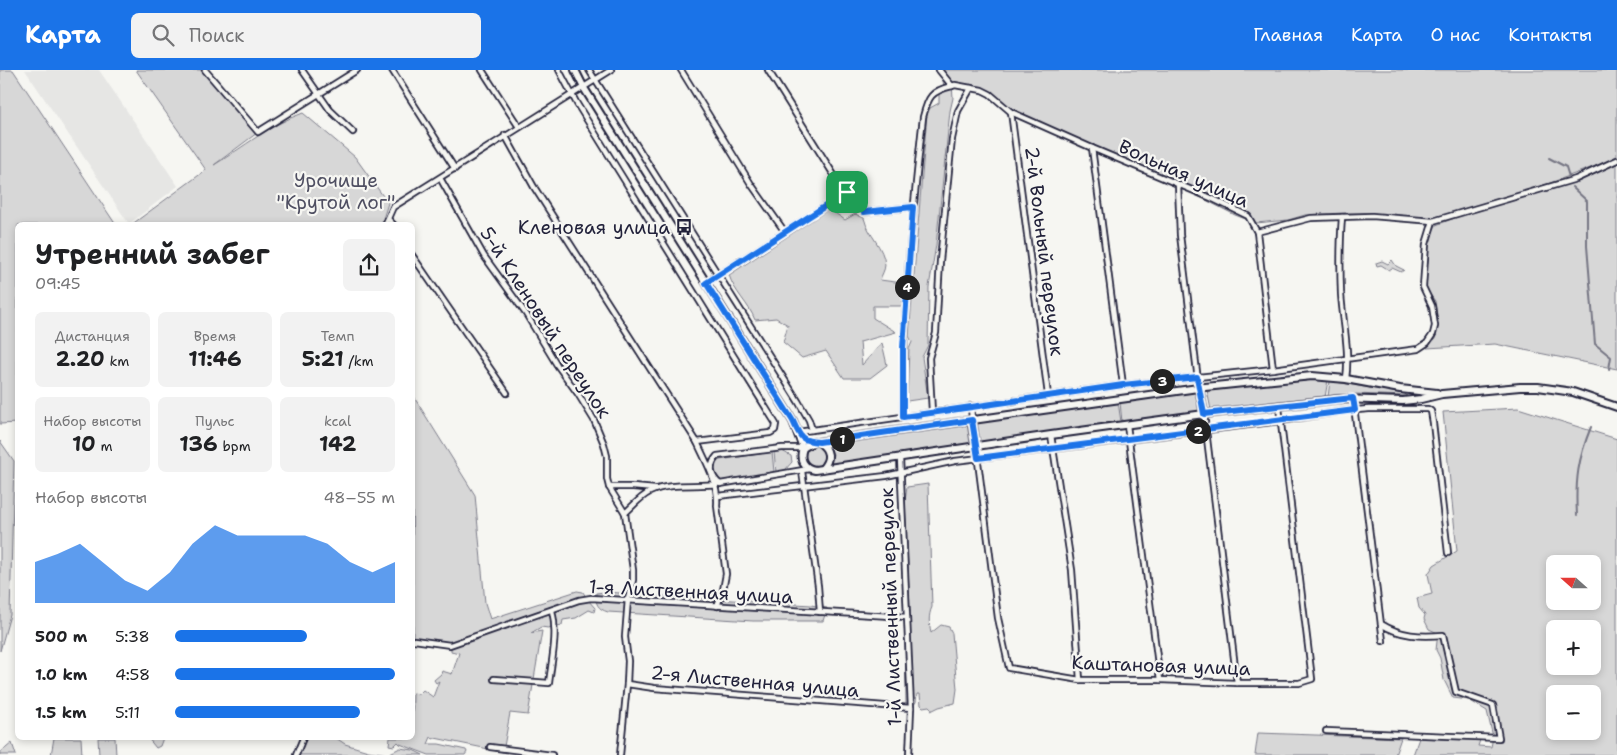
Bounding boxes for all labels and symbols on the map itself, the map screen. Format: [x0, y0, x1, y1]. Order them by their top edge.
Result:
street label: Вольная улица [1115, 134, 1253, 213]
street label: 2-й Вольный переулок [1019, 145, 1070, 357]
park label: Урочище "Крутой лог" [276, 168, 396, 215]
pin [826, 171, 868, 213]
place label: Кленовая улица [518, 215, 670, 240]
bus stop icon: Кленовая улица [674, 217, 694, 237]
street label: 5-й Кленовый переулок [474, 222, 617, 423]
pin: 4 [894, 274, 920, 300]
pin: 3 [1150, 368, 1174, 394]
pin: 2 [1186, 418, 1210, 444]
pin: 1 [830, 426, 854, 452]
street label: 1-й Лиственный переулок [874, 487, 907, 727]
north arrow [1546, 555, 1601, 610]
street label: 1-я Лиственная улица [588, 574, 794, 609]
street label: Каштановая улица [1071, 650, 1251, 681]
street label: 2-я Лиственная улица [650, 660, 860, 703]

